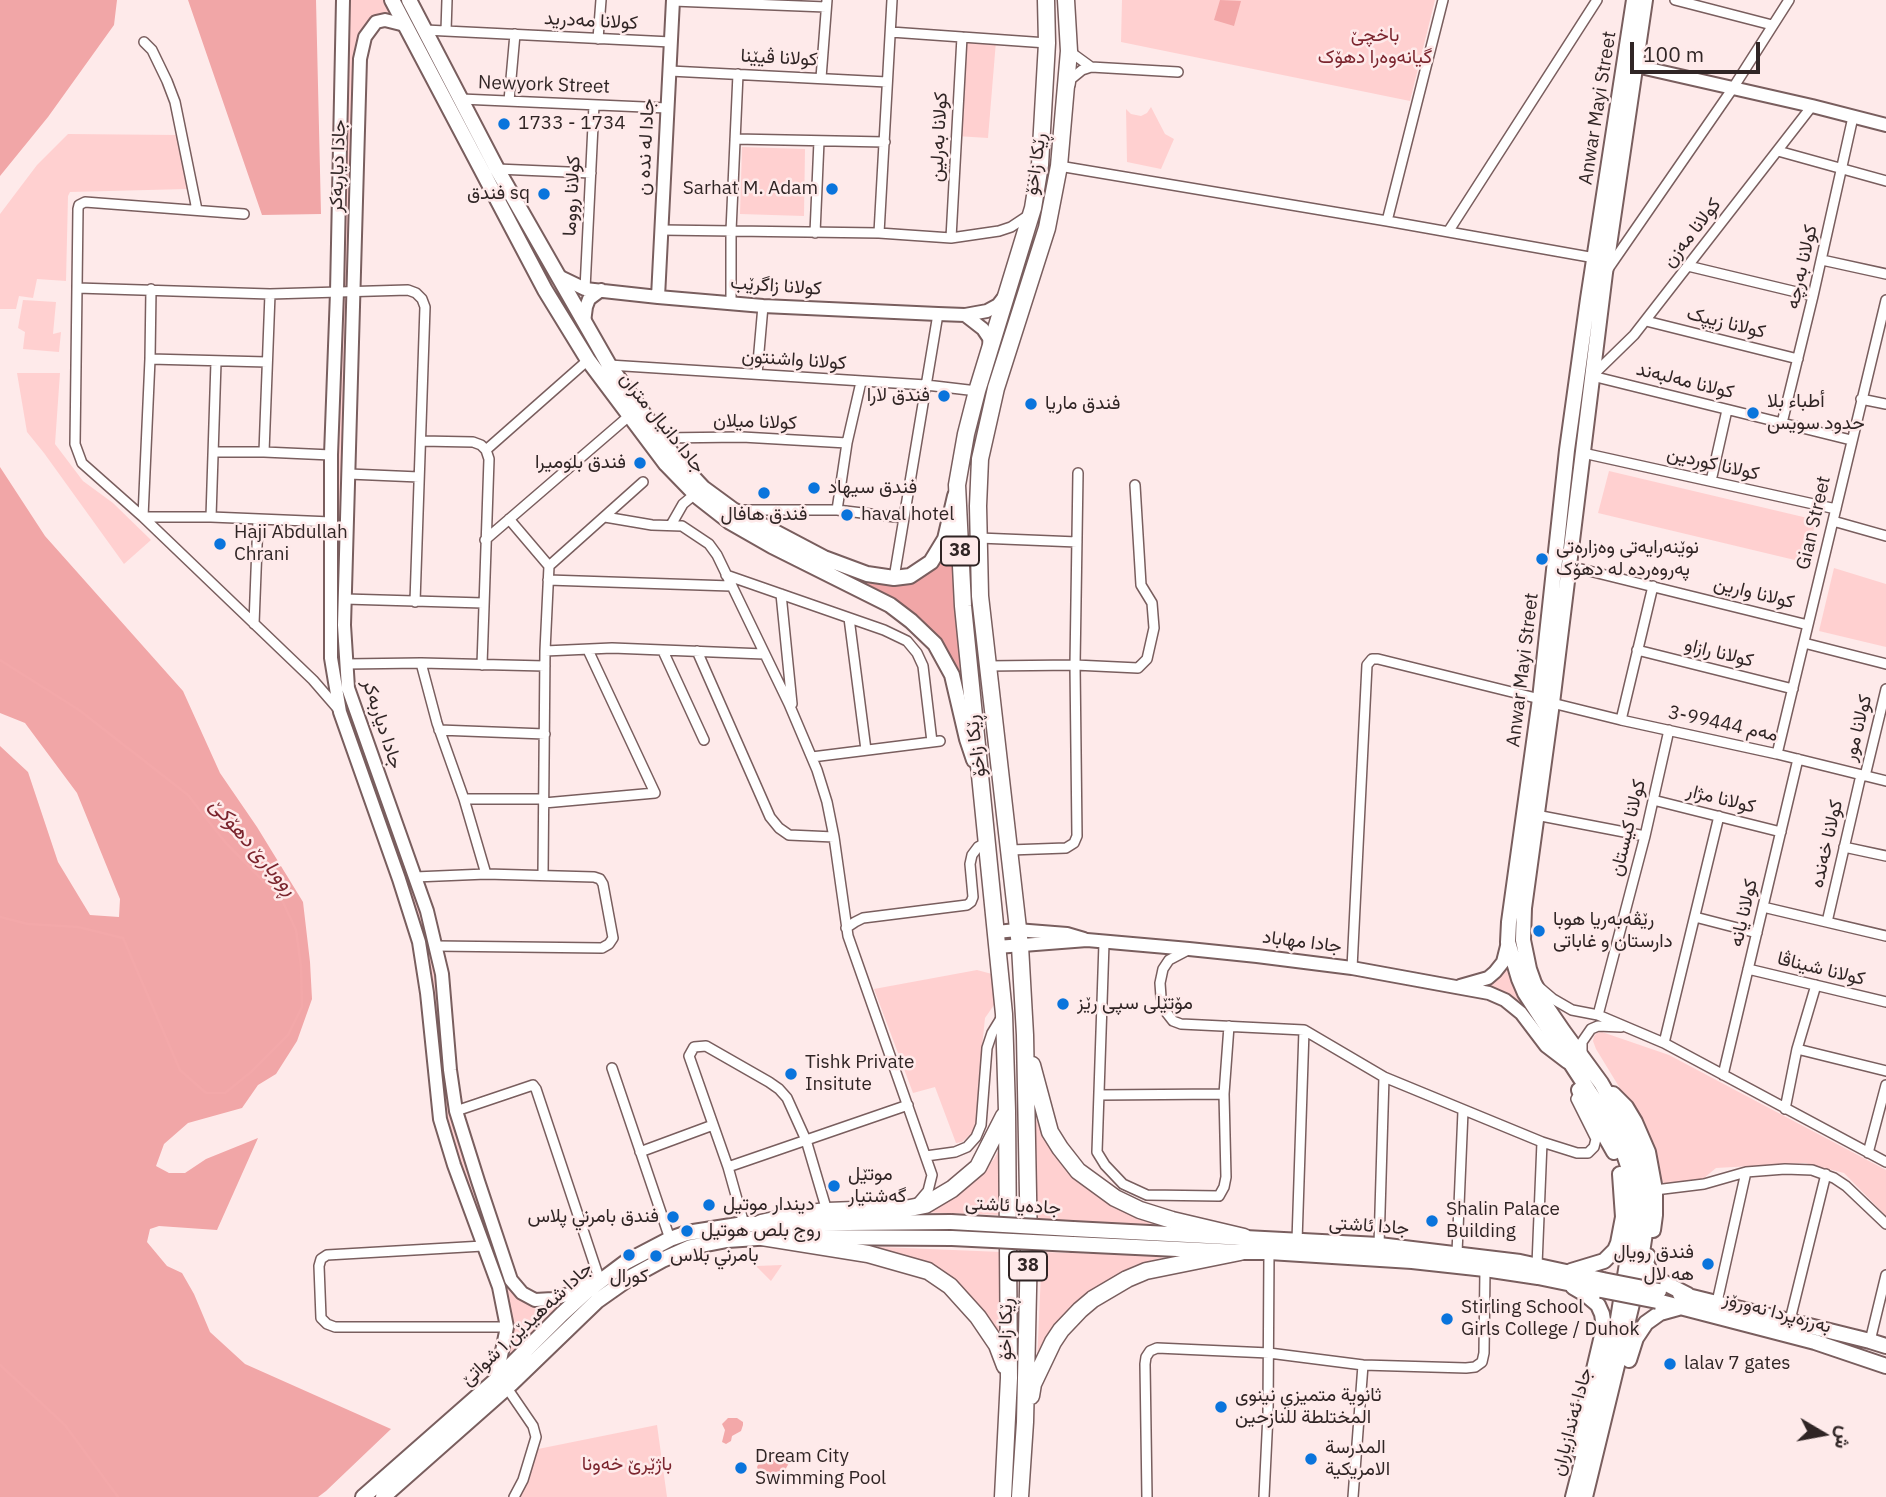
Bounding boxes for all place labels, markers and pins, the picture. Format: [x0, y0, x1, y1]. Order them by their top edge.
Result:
place label: 1733 - 1734 [518, 113, 626, 135]
marker: 1733 - 1734 [496, 116, 512, 132]
place label: Sarhat M. Adam [683, 178, 818, 200]
marker: Sarhat M. Adam [824, 181, 840, 197]
place label: فندق sq [467, 183, 530, 205]
marker: فندق sq [536, 186, 552, 202]
place label: فندق لارا [867, 385, 930, 407]
marker: فندق لارا [936, 388, 952, 404]
place label: أطباء بلا حدود سويس [1767, 391, 1865, 435]
place label: فندق ماريا [1045, 393, 1120, 415]
marker: فندق ماريا [1023, 396, 1039, 412]
marker: أطباء بلا حدود سويس [1745, 405, 1761, 421]
place label: فندق بلوميرا [535, 452, 626, 474]
marker: فندق بلوميرا [632, 455, 648, 471]
place label: فندق سيهاد [828, 477, 917, 499]
marker: فندق سيهاد [806, 480, 822, 496]
marker: فندق هافال [756, 485, 772, 501]
place label: فندق هافال [721, 504, 807, 526]
place label: haval hotel [861, 504, 954, 526]
marker: haval hotel [839, 507, 855, 523]
place label: Haji Abdullah Chrani [234, 522, 348, 566]
marker: Haji Abdullah Chrani [212, 536, 228, 552]
place label: نوێنەرایەتی وەزارەتی پەروەردە لە دهۆک [1556, 537, 1699, 581]
marker: نوێنەرایەتی وەزارەتی پەروەردە لە دهۆک [1534, 551, 1550, 567]
place label: رێڤەبەريا ھوبا دارستان و غاباتى [1553, 909, 1673, 953]
marker: رێڤەبەريا ھوبا دارستان و غاباتى [1531, 923, 1547, 939]
place label: مۆتێلی سپی رێز [1077, 993, 1193, 1015]
marker: مۆتێلی سپی رێز [1055, 996, 1071, 1012]
place label: Tishk Private Insitute [805, 1052, 915, 1096]
marker: Tishk Private Insitute [783, 1066, 799, 1082]
place label: موتێل گەشتیار [848, 1164, 906, 1208]
marker: موتێل گەشتیار [826, 1178, 842, 1194]
place label: ديندار موتيل [723, 1194, 815, 1216]
marker: ديندار موتيل [701, 1197, 717, 1213]
place label: Shalin Palace Building [1446, 1199, 1560, 1243]
place label: فندق بامرني پلاس [527, 1206, 659, 1228]
marker: فندق بامرني پلاس [665, 1209, 681, 1225]
marker: Shalin Palace Building [1424, 1213, 1440, 1229]
place label: روج بلص هوتيل [701, 1220, 821, 1242]
marker: روج بلص هوتيل [679, 1223, 695, 1239]
place label: فندق رويال هه لال [1613, 1242, 1694, 1286]
place label: بامرني بلاس [670, 1245, 758, 1267]
marker: كورال [621, 1247, 637, 1263]
marker: بامرني بلاس [648, 1248, 664, 1264]
marker: فندق رويال هه لال [1700, 1256, 1716, 1272]
place label: كورال [610, 1266, 648, 1288]
place label: Stirling School Girls College / Duhok [1461, 1297, 1640, 1341]
marker: Stirling School Girls College / Duhok [1439, 1311, 1455, 1327]
place label: lalav 7 gates [1684, 1353, 1791, 1375]
marker: lalav 7 gates [1662, 1356, 1678, 1372]
place label: ثانوية متميزي نينوى المختلطة للنازحين [1235, 1385, 1382, 1429]
marker: ثانوية متميزي نينوى المختلطة للنازحين [1213, 1399, 1229, 1415]
place label: المدرسة الامريكية [1325, 1437, 1390, 1481]
place label: Dream City Swimming Pool [755, 1446, 886, 1490]
marker: المدرسة الامريكية [1303, 1451, 1319, 1467]
marker: Dream City Swimming Pool [733, 1460, 749, 1476]

